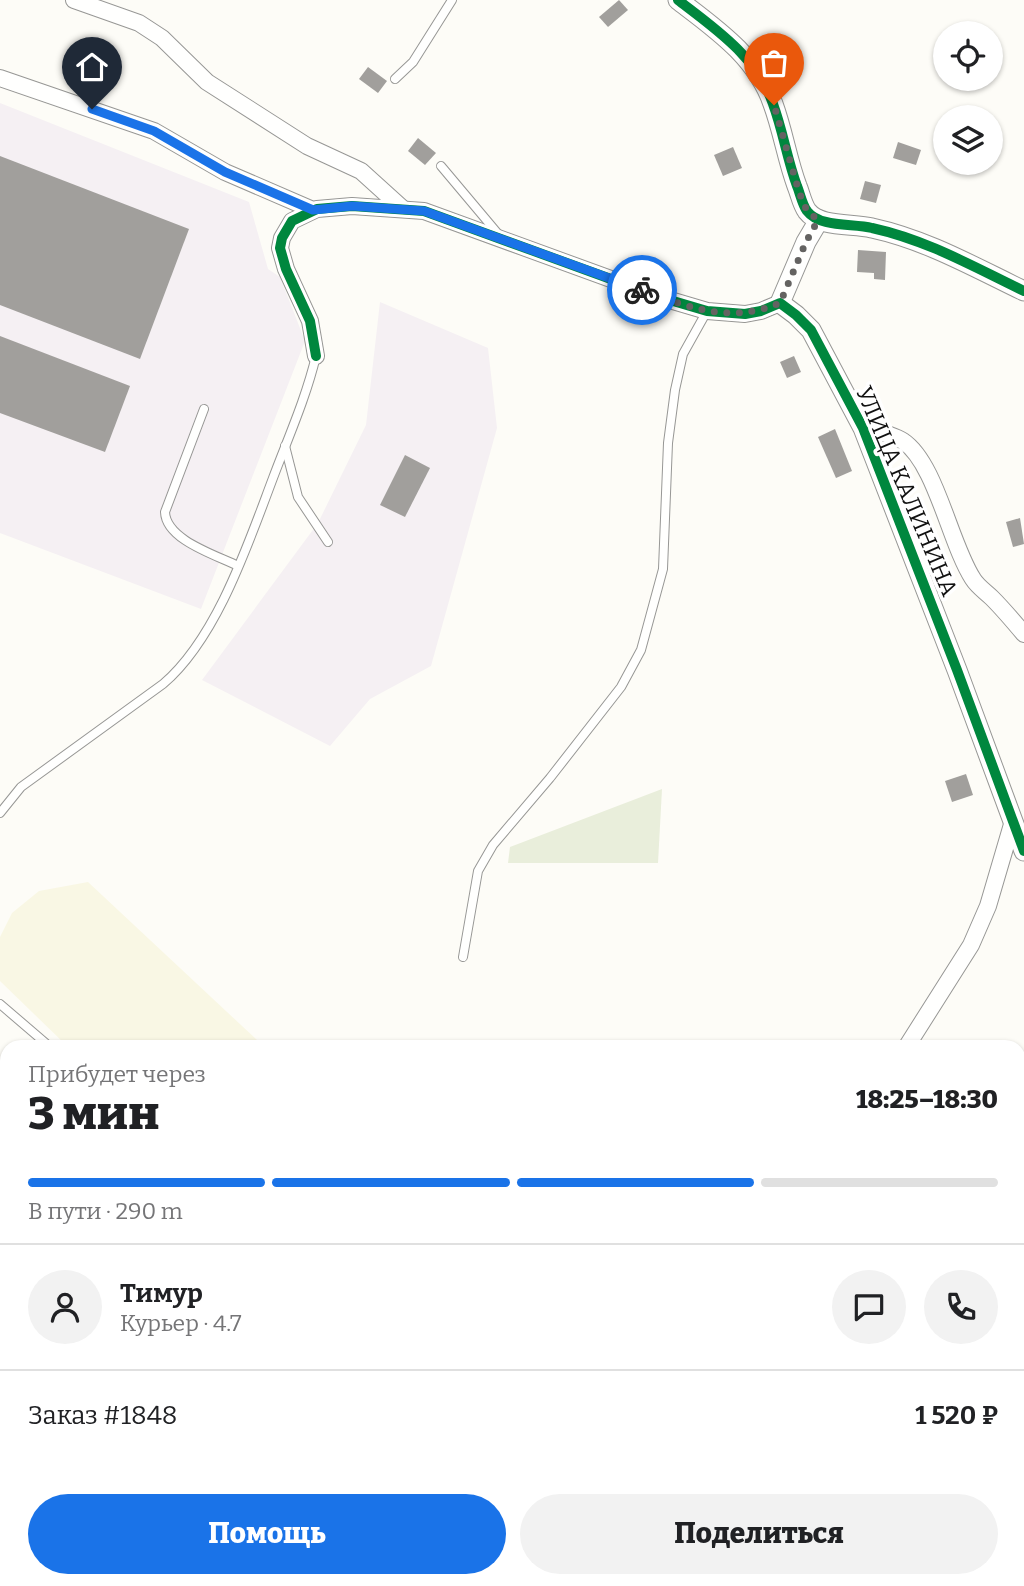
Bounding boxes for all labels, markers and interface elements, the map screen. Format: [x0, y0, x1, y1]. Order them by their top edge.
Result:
map controls [933, 21, 1003, 175]
button: locate [933, 21, 1003, 91]
pin [744, 33, 804, 105]
pin [62, 37, 122, 109]
icon: bag [755, 44, 793, 82]
icon: home [73, 48, 111, 86]
button: layers [933, 105, 1003, 175]
courier [607, 255, 677, 325]
icon: bike [623, 271, 661, 309]
street label: УЛИЦА КАЛИНИНА [850, 382, 964, 601]
text: Прибудет через [28, 1060, 206, 1088]
text: 18:25–18:30 [856, 1084, 998, 1115]
text: 3 мин [28, 1086, 159, 1141]
text: В пути · 290 m [28, 1197, 183, 1225]
button: person [28, 1270, 102, 1344]
button: chat [832, 1270, 906, 1344]
button: phone [924, 1270, 998, 1344]
text: Тимур [120, 1278, 203, 1309]
text: Курьер · 4.7 [120, 1309, 242, 1337]
text: Заказ #1848 [28, 1400, 177, 1431]
text: 1 520 ₽ [915, 1400, 998, 1431]
button: Помощь [28, 1494, 506, 1574]
button: Поделиться [520, 1494, 998, 1574]

